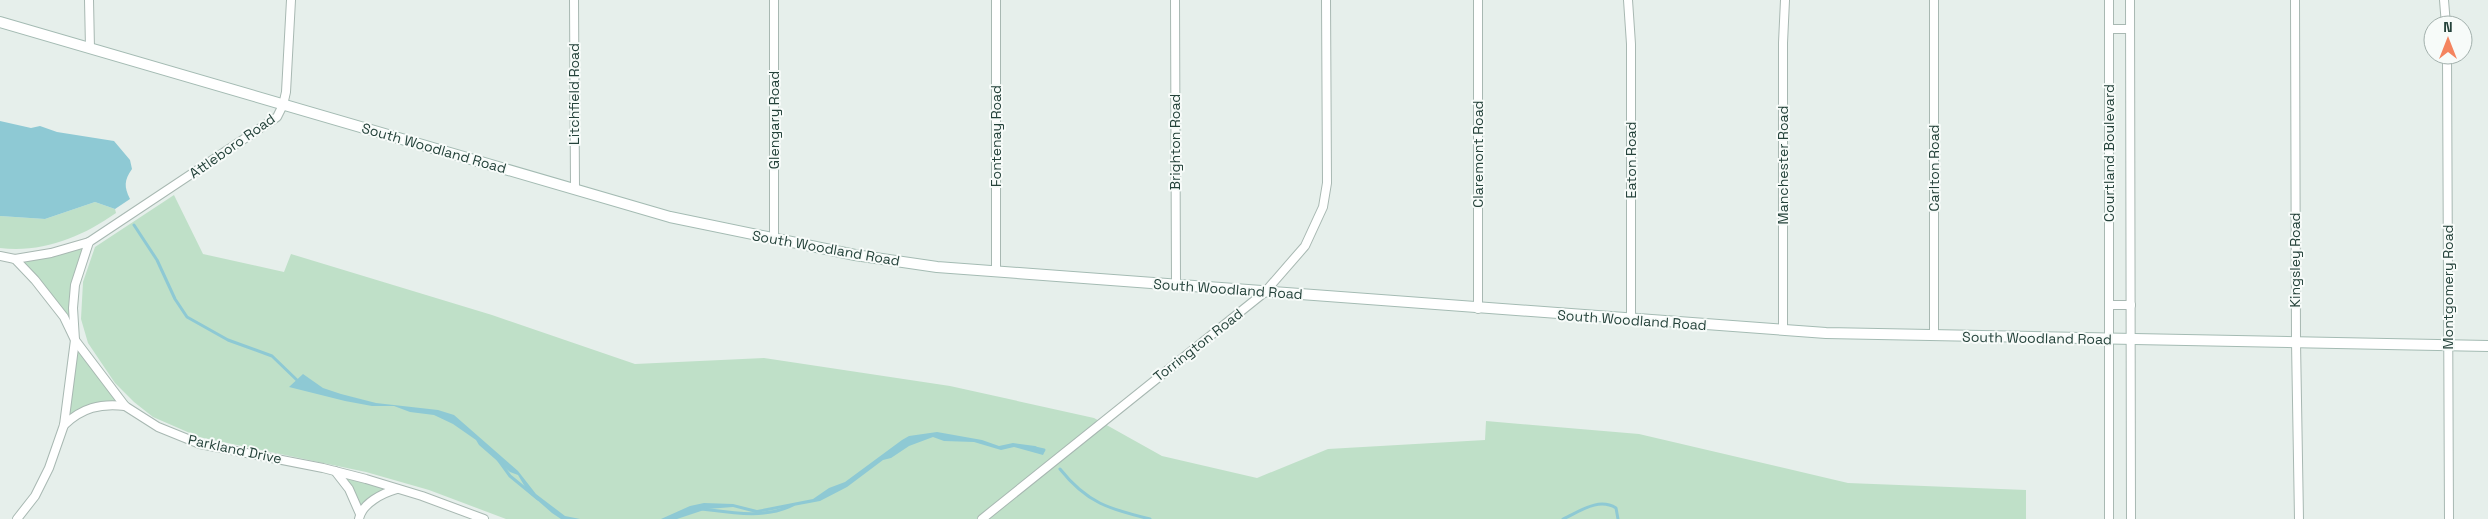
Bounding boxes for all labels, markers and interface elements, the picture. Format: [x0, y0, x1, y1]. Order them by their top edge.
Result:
north arrow [2423, 15, 2473, 65]
text: N [2443, 18, 2453, 36]
street label: Litchfield Road [565, 43, 583, 145]
street label: Glengary Road [765, 71, 783, 169]
street label: Courtland Boulevard [2100, 84, 2118, 222]
street label: Fontenay Road [987, 85, 1005, 187]
street label: Brighton Road [1166, 94, 1184, 190]
street label: Claremont Road [1469, 100, 1487, 208]
street label: Manchester Road [1774, 106, 1792, 224]
street label: Attleboro Road [186, 110, 278, 182]
street label: South Woodland Road [360, 119, 508, 177]
street label: Eaton Road [1622, 122, 1640, 198]
street label: Carlton Road [1925, 124, 1943, 212]
street label: Kingsley Road [2286, 212, 2304, 308]
street label: Montgomery Road [2439, 224, 2457, 350]
street label: South Woodland Road [751, 226, 901, 270]
street label: South Woodland Road [1153, 275, 1303, 303]
street label: Torrington Road [1150, 305, 1246, 385]
street label: South Woodland Road [1557, 306, 1707, 334]
street label: South Woodland Road [1962, 328, 2112, 348]
street label: Parkland Drive [186, 430, 284, 468]

